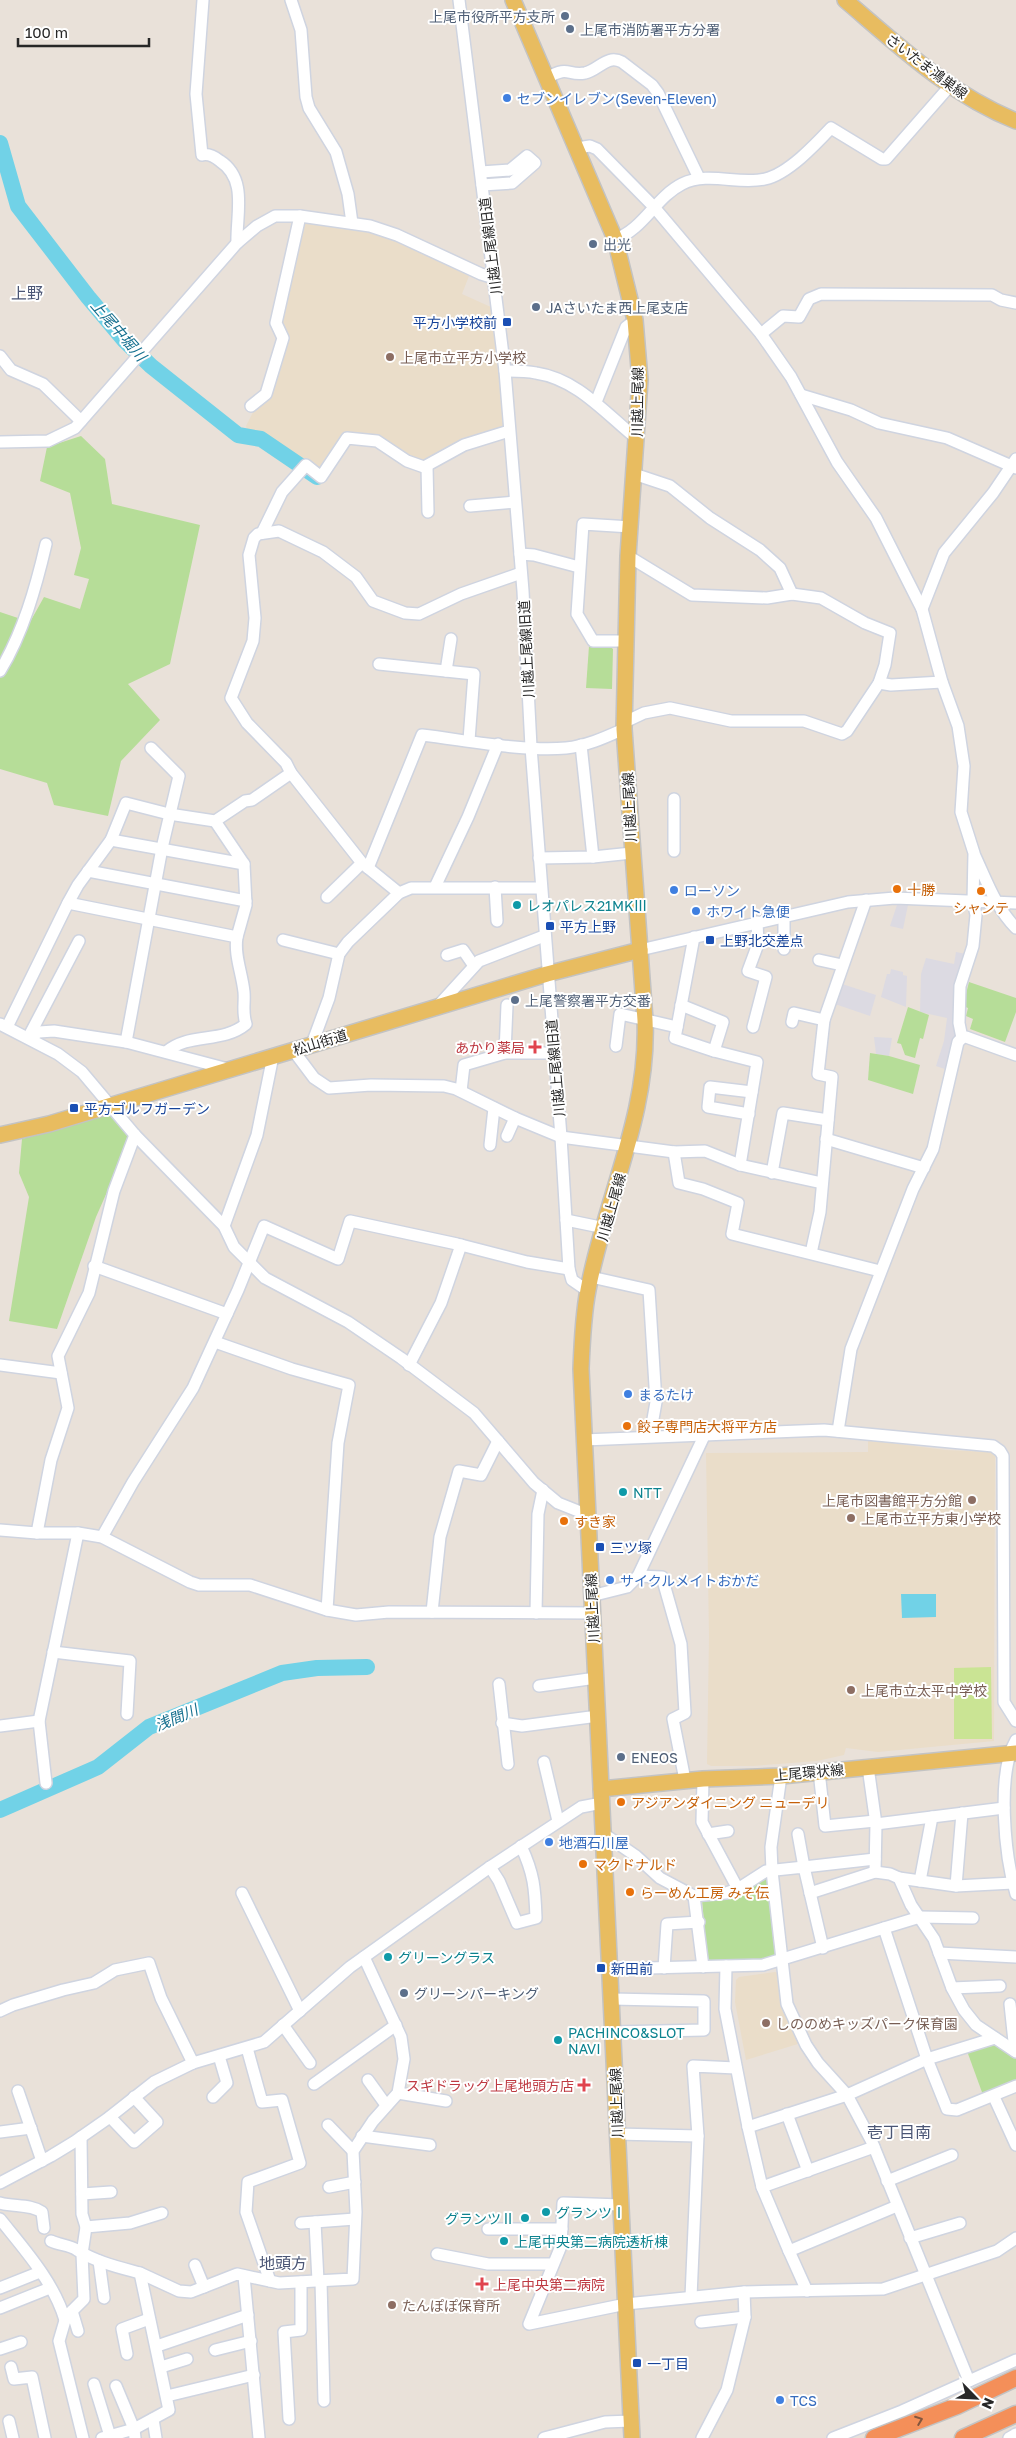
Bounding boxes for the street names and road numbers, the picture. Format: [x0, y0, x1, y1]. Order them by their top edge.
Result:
street label: さいたま鴻巣線 [883, 30, 971, 102]
street label: 川越上尾線旧道 [476, 196, 504, 296]
street label: 川越上尾線 [628, 367, 646, 437]
street label: 川越上尾線旧道 [515, 600, 537, 698]
street label: 川越上尾線 [619, 772, 639, 842]
street label: 川越上尾線旧道 [542, 1018, 568, 1118]
street label: 松山街道 [291, 1026, 349, 1058]
street label: 川越上尾線 [593, 1171, 629, 1243]
street label: 川越上尾線 [582, 1573, 602, 1643]
street label: 上尾環状線 [773, 1760, 845, 1784]
street label: 川越上尾線 [606, 2068, 626, 2138]

